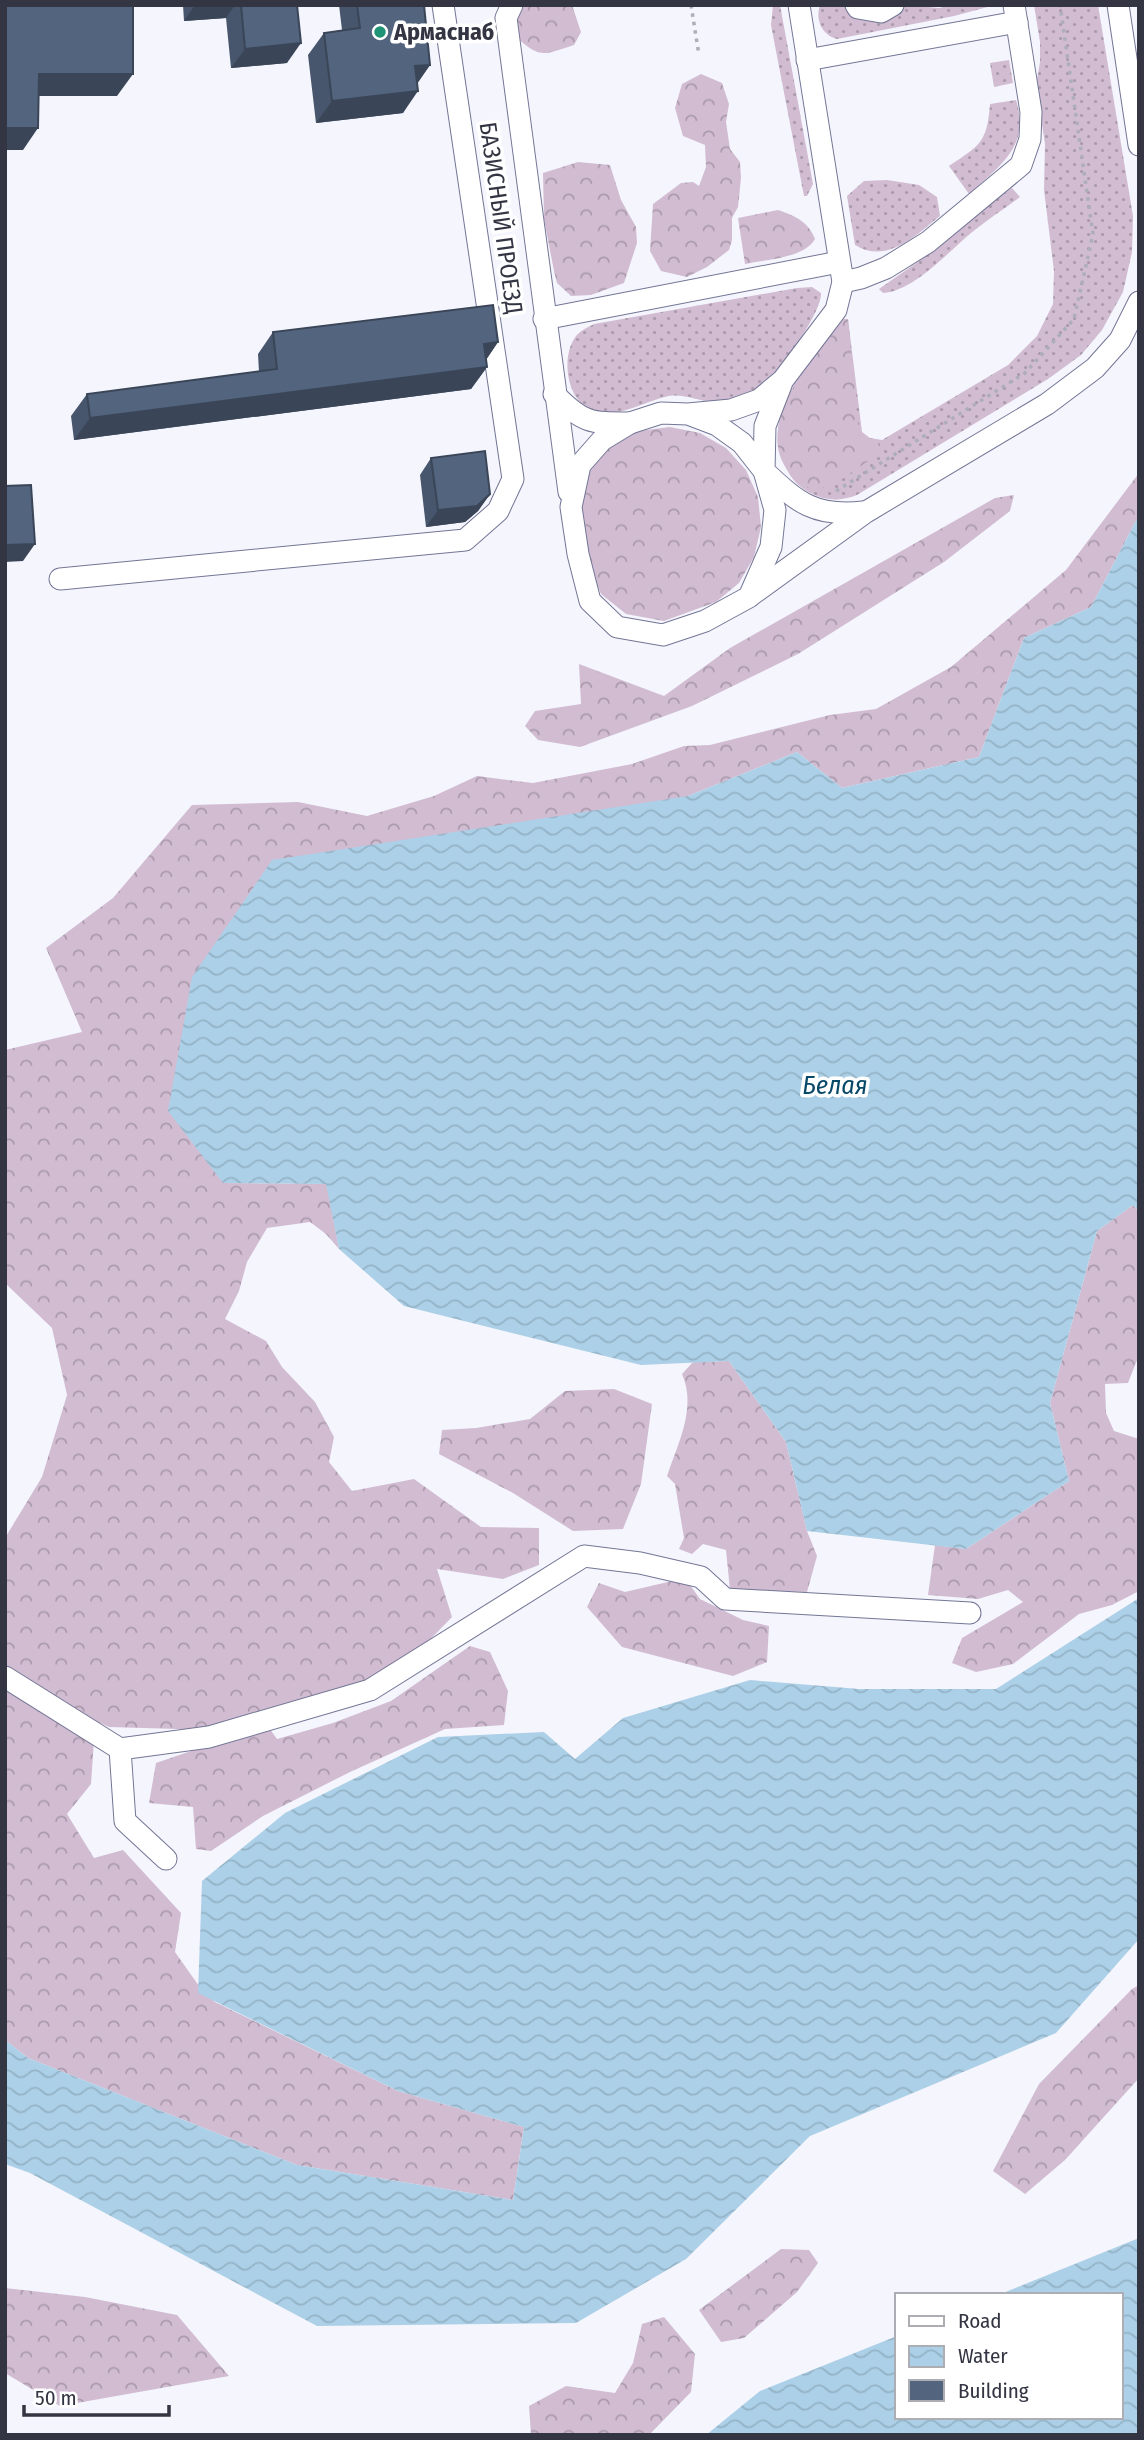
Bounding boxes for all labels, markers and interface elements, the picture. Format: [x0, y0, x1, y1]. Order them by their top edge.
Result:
place label: Армаснаб [393, 18, 494, 46]
marker: Армаснаб [372, 24, 388, 40]
street label: БАЗИСНЫЙ ПРОЕЗД [474, 120, 528, 316]
water label: Белая [802, 1070, 868, 1101]
legend [895, 2293, 1123, 2419]
text: Road [958, 2308, 1002, 2334]
text: Water [958, 2343, 1008, 2369]
scale bar [24, 2374, 170, 2418]
text: Building [958, 2378, 1029, 2404]
text: 50 m [35, 2385, 77, 2411]

